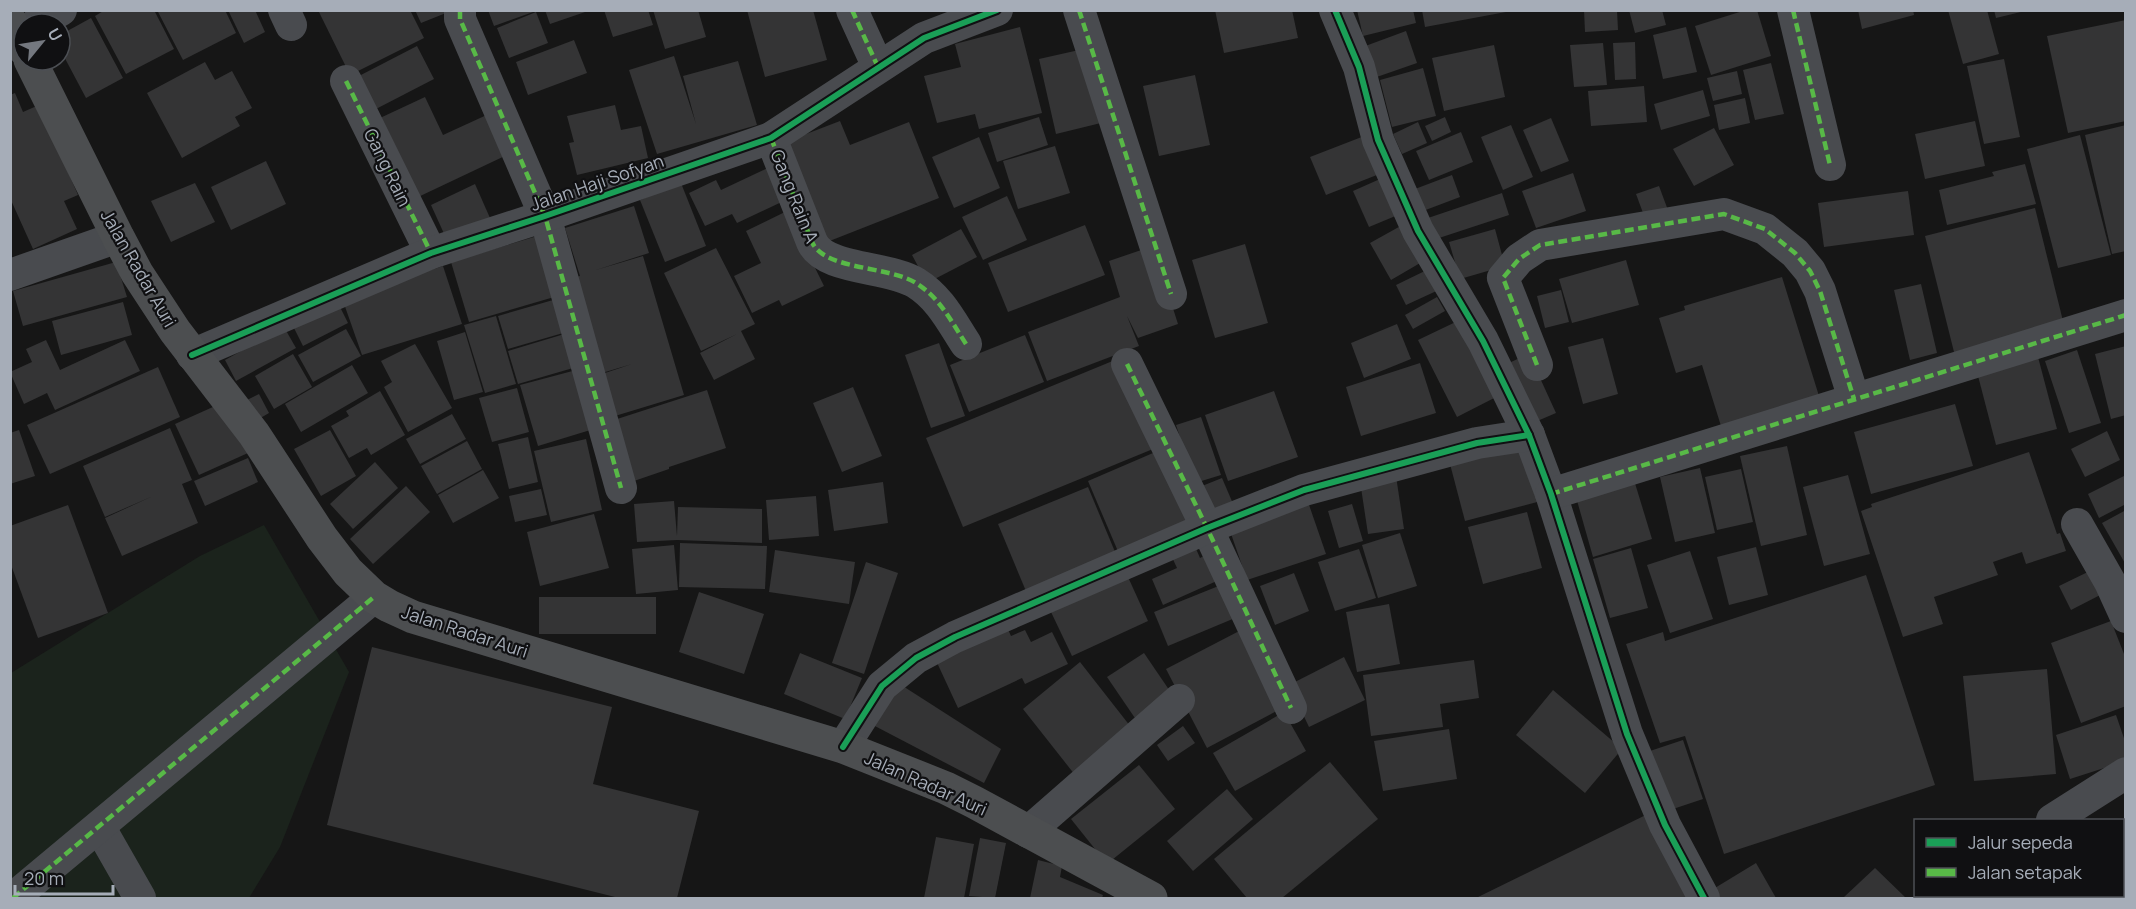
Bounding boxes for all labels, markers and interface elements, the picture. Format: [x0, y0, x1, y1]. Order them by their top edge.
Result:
north arrow [12, 12, 72, 72]
text: U [43, 24, 67, 45]
street label: Gang Rain [359, 124, 417, 210]
street label: Gang Rain A [765, 146, 825, 247]
street label: Jalan Haji Sofyan [527, 148, 667, 216]
street label: Jalan Radar Auri [96, 205, 182, 331]
street label: Jalan Radar Auri [399, 599, 531, 663]
street label: Jalan Radar Auri [861, 745, 991, 821]
legend [1914, 819, 2124, 897]
text: Jalur sepeda [1968, 830, 2073, 854]
scale bar [15, 858, 112, 896]
text: Jalan setapak [1968, 860, 2083, 884]
text: 20 m [24, 866, 64, 890]

